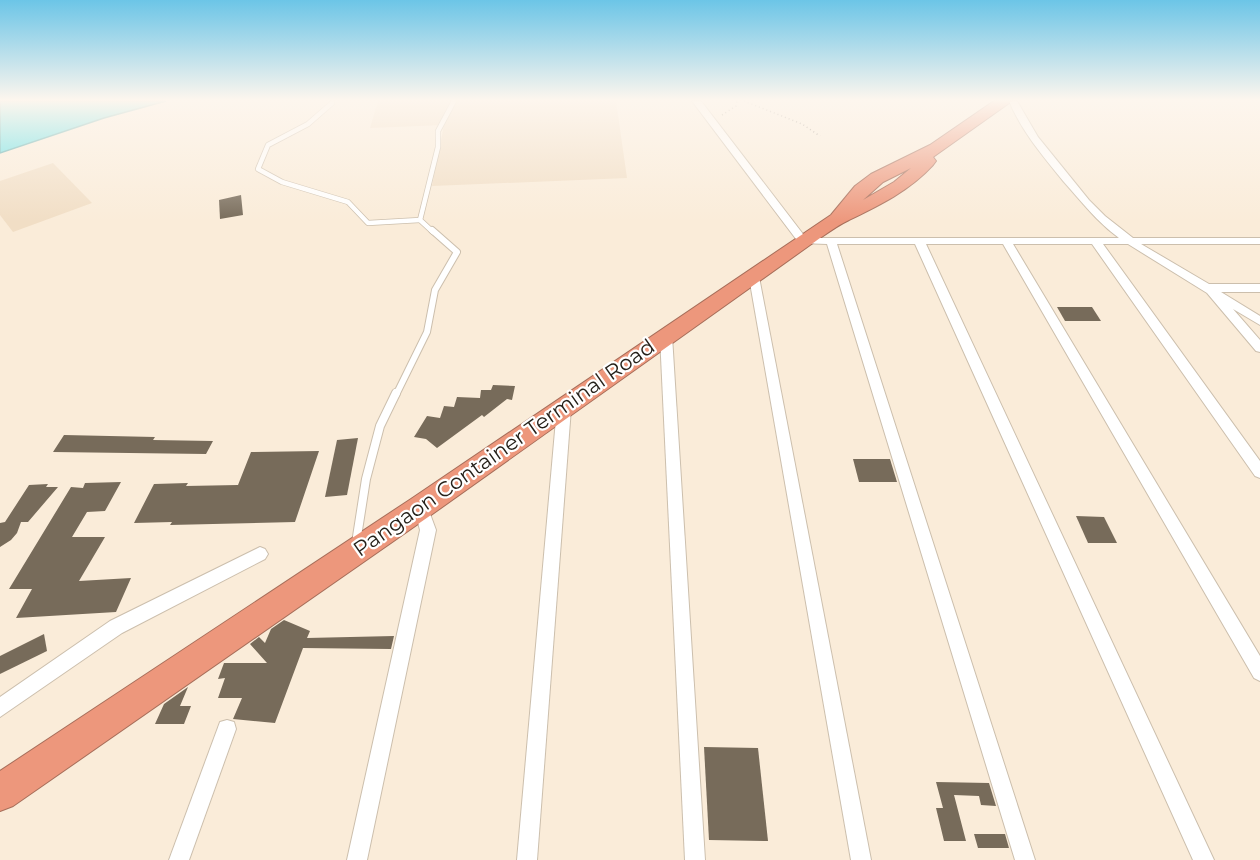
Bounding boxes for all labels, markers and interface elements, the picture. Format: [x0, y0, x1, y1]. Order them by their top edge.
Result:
street label: Pangaon Container Terminal Road [348, 333, 659, 562]

